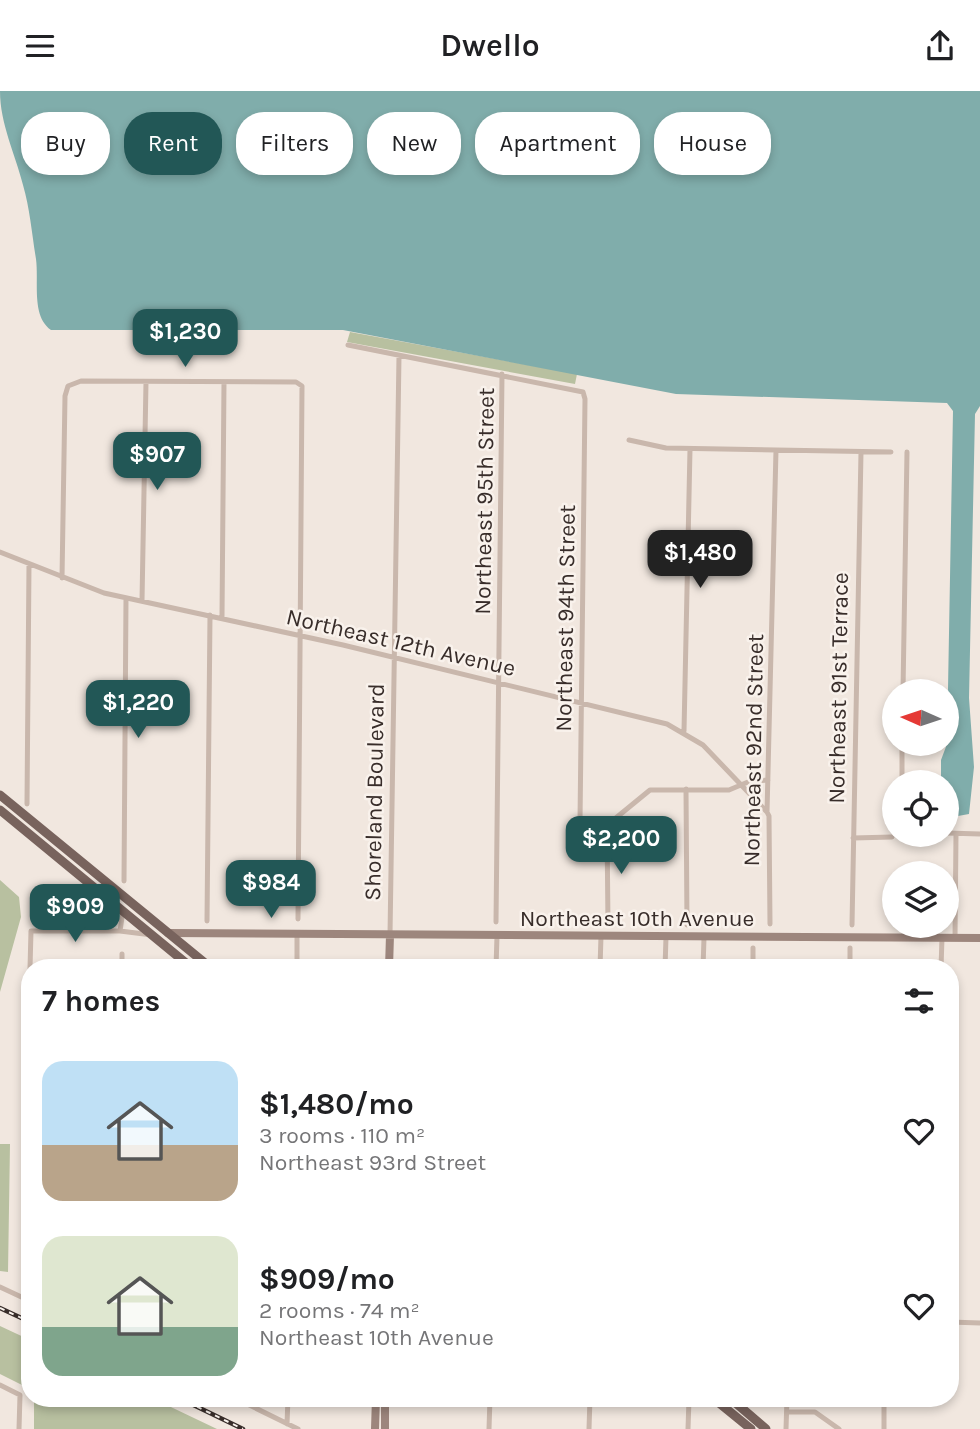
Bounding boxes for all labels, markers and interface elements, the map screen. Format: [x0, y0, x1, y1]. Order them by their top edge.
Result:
icon: menu [21, 27, 59, 65]
text: Dwello [440, 27, 540, 64]
icon: share [921, 27, 959, 65]
chip: Buy [21, 112, 110, 175]
chip: Rent [124, 112, 222, 175]
chip: Filters [236, 112, 353, 175]
chip: New [367, 112, 461, 175]
chip: Apartment [475, 112, 640, 175]
chip: House [654, 112, 771, 175]
pin: $1,230 [128, 309, 242, 369]
text: $1,230 [149, 318, 221, 345]
street label: Northeast 95th Street [469, 387, 500, 615]
pin: $907 [116, 433, 198, 492]
text: $907 [129, 441, 185, 468]
street label: Northeast 94th Street [550, 504, 581, 732]
pin: $1,480 [643, 531, 757, 590]
text: $1,480 [664, 539, 736, 566]
street label: Northeast 91st Terrace [823, 572, 854, 804]
street label: Northeast 12th Avenue [284, 603, 518, 682]
street label: Northeast 92nd Street [738, 633, 769, 867]
north arrow [882, 679, 959, 756]
map controls [882, 679, 959, 938]
pin: $1,220 [81, 681, 195, 740]
street label: Shoreland Boulevard [359, 683, 390, 901]
text: $1,220 [102, 689, 174, 716]
button: locate [882, 770, 959, 847]
pin: $2,200 [564, 817, 678, 876]
text: $2,200 [582, 825, 660, 852]
pin: $984 [230, 861, 312, 920]
button: layers [882, 861, 959, 938]
text: $984 [242, 869, 300, 896]
pin: $909 [34, 885, 116, 944]
text: $909 [46, 893, 104, 920]
street label: Northeast 10th Avenue [520, 905, 754, 932]
icon: filters [900, 982, 938, 1020]
text: 7 homes [42, 983, 160, 1019]
text: $1,480/mo [259, 1086, 414, 1122]
icon: home [98, 1089, 182, 1173]
icon: heart [900, 1112, 938, 1150]
text: 3 rooms · 110 m² [259, 1122, 425, 1149]
text: Northeast 93rd Street [259, 1149, 486, 1176]
text: $909/mo [259, 1261, 395, 1297]
icon: home [98, 1264, 182, 1348]
icon: heart [900, 1287, 938, 1325]
text: 2 rooms · 74 m² [259, 1297, 420, 1324]
text: Northeast 10th Avenue [259, 1324, 494, 1351]

